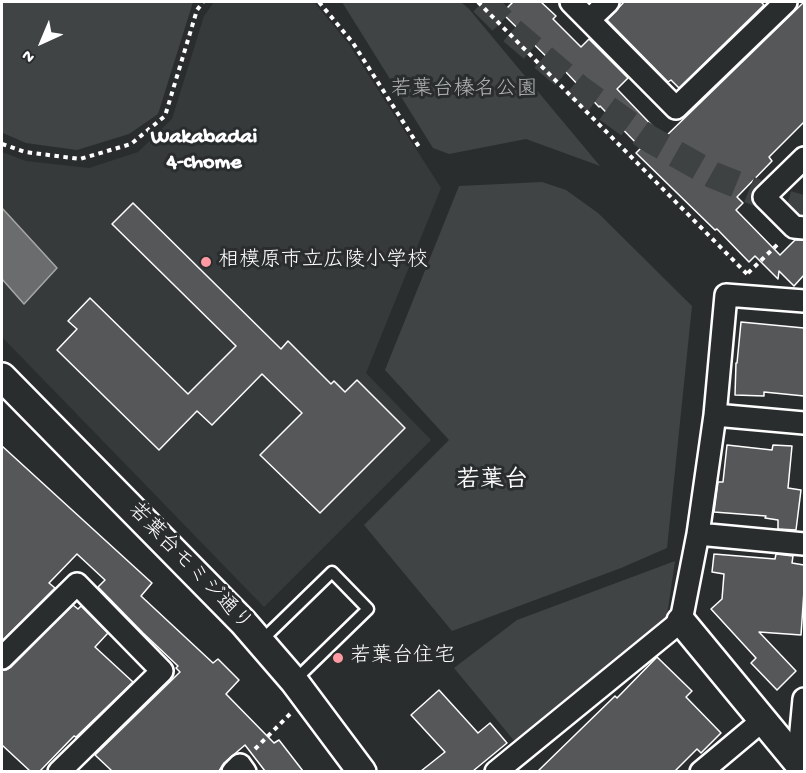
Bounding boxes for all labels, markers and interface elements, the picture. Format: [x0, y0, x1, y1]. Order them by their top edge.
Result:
north arrow [12, 12, 72, 72]
text: N [19, 45, 40, 66]
park label: 若葉台榛名公園 [391, 78, 537, 104]
district label: Wakabadai 4-chome [151, 126, 257, 178]
place label: 相模原市立広陵小学校 [218, 249, 428, 275]
marker: 相模原市立広陵小学校 [199, 255, 213, 269]
district label: 若葉台 [456, 468, 528, 496]
street label: 若葉台モミジ通り [122, 499, 256, 637]
place label: 若葉台住宅 [350, 645, 455, 671]
marker: 若葉台住宅 [331, 651, 345, 665]

